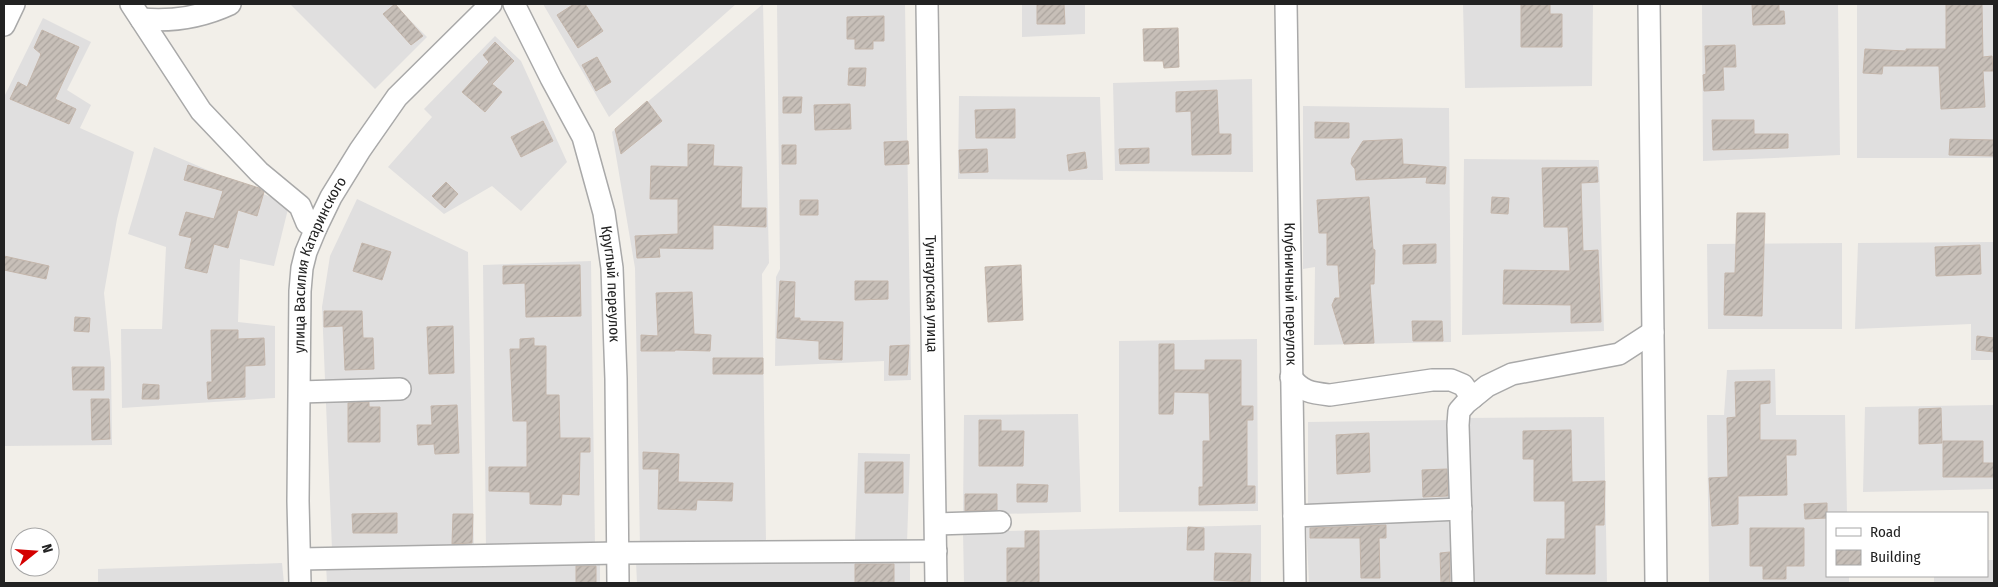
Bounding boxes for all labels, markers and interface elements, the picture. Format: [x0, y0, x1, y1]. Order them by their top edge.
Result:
street label: улица Василия Катаринского [290, 173, 350, 353]
street label: Клубничный переулок [1280, 222, 1301, 366]
street label: Круглый переулок [597, 224, 624, 342]
street label: Тунгаурская улица [922, 235, 941, 353]
legend [1826, 512, 1988, 577]
text: Road [1870, 523, 1901, 541]
north arrow [10, 527, 60, 577]
text: N [38, 542, 56, 555]
text: Building [1870, 548, 1921, 566]

